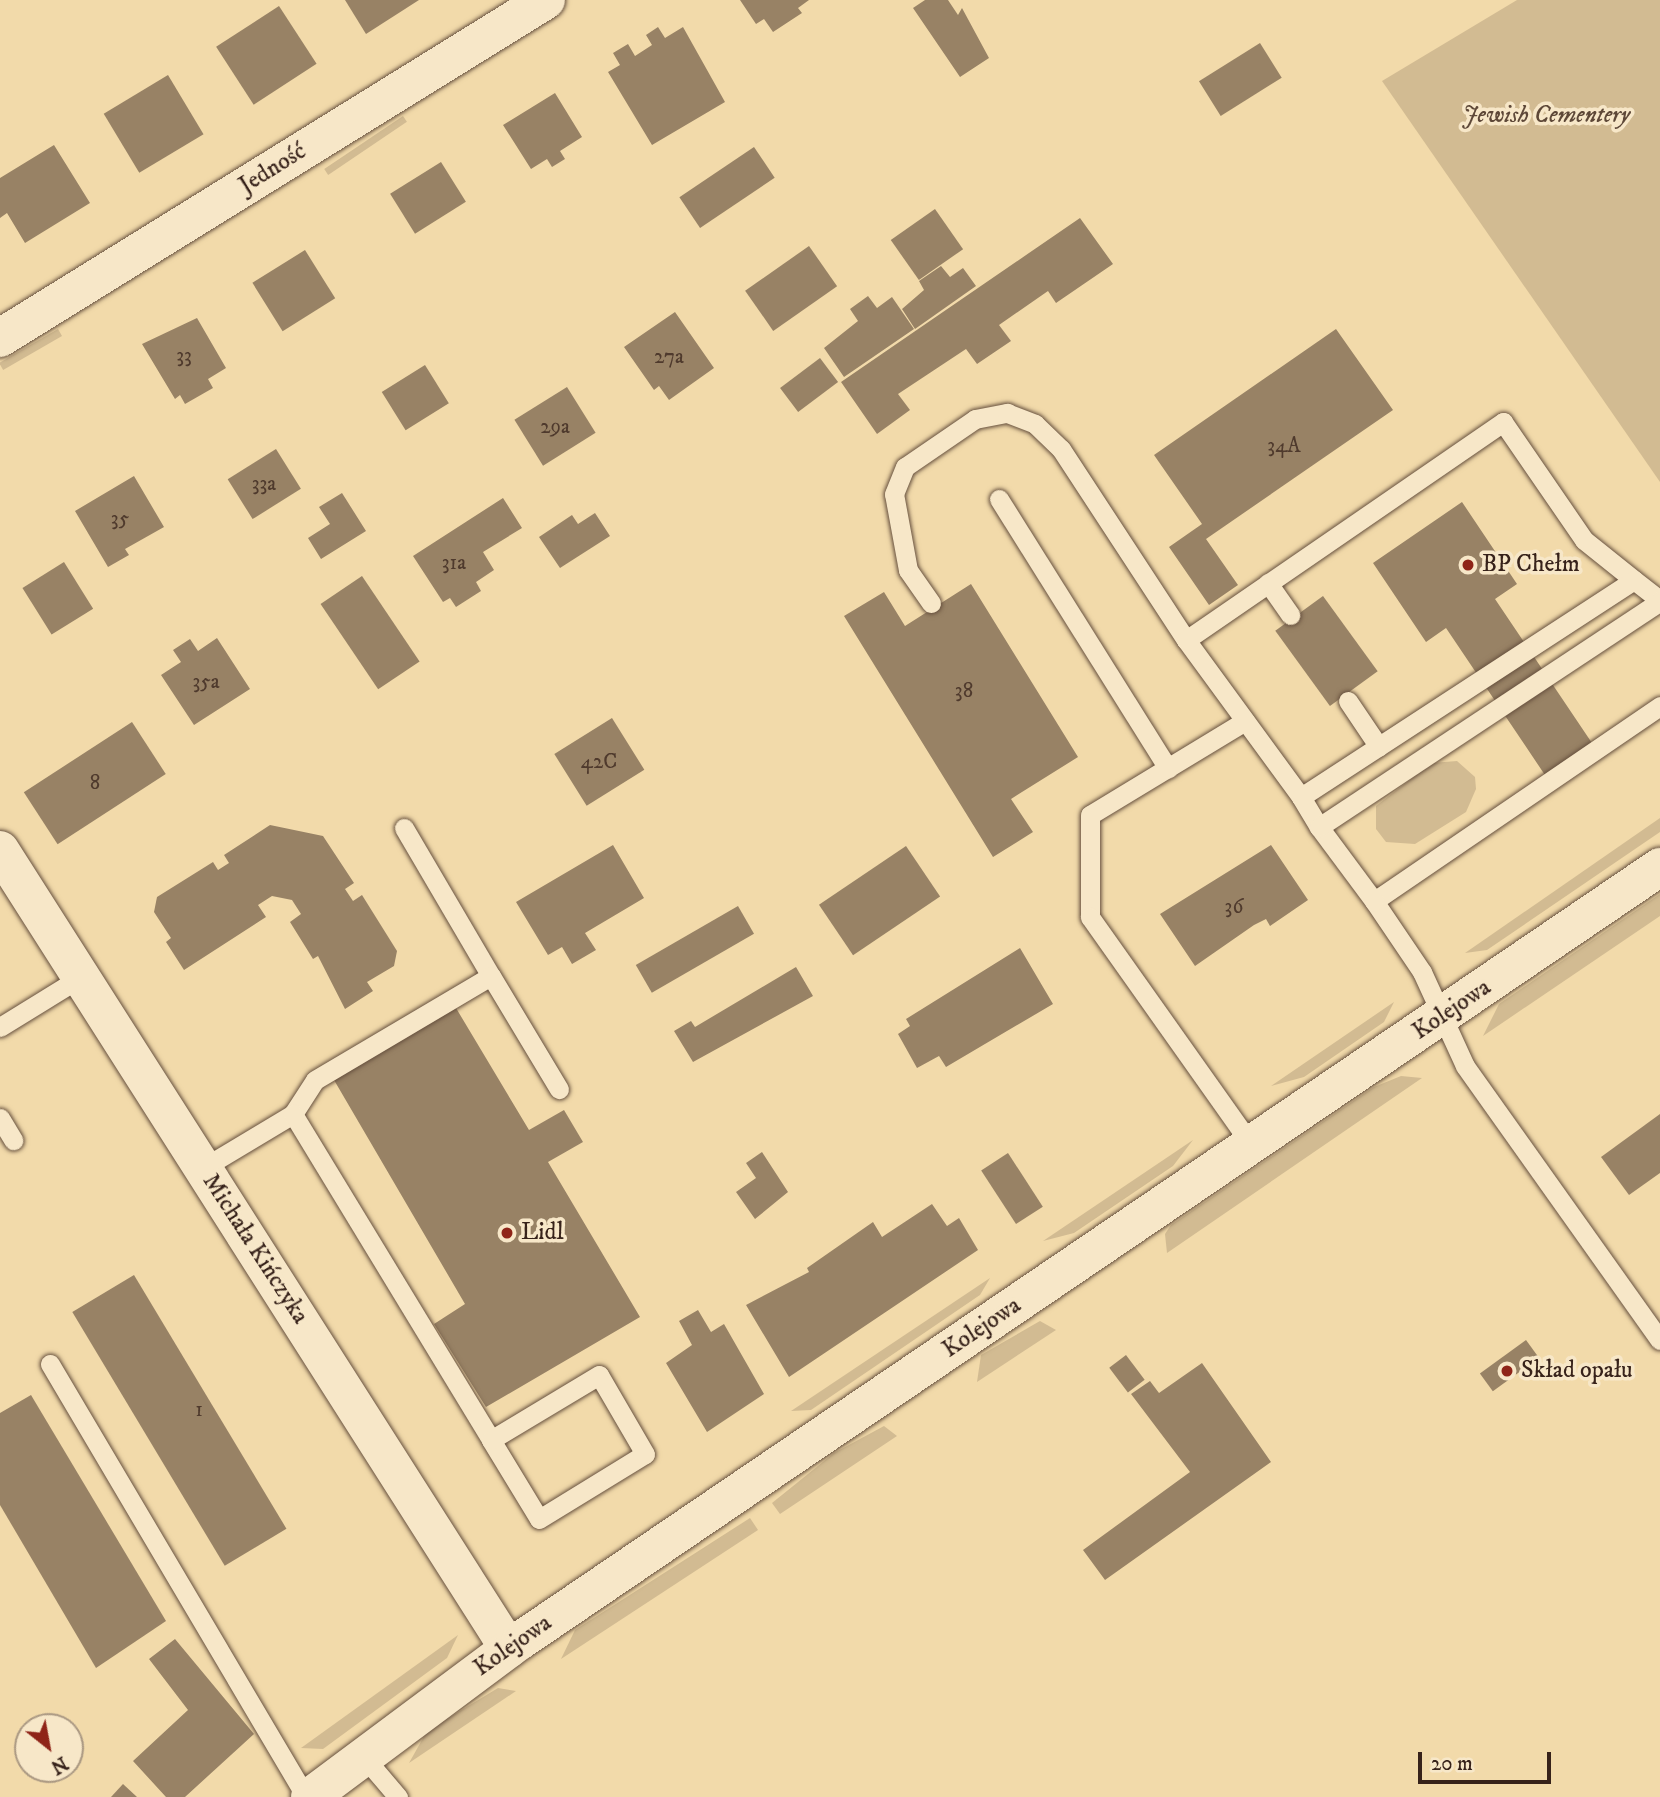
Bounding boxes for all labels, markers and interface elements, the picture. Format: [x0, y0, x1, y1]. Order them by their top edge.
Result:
park label: Jewish Cementery [1462, 102, 1630, 130]
street label: Jedność [234, 137, 312, 201]
house number: 33 [176, 343, 192, 369]
house number: 27a [654, 344, 684, 370]
house number: 29a [540, 414, 570, 440]
house number: 34A [1267, 433, 1301, 459]
house number: 33a [252, 471, 276, 497]
house number: 35 [111, 506, 129, 532]
house number: 31a [442, 550, 466, 576]
place label: BP Chełm [1482, 551, 1580, 579]
marker: BP Chełm [1460, 557, 1476, 573]
house number: 35a [192, 669, 220, 695]
house number: 38 [955, 678, 973, 704]
house number: 42C [581, 749, 617, 775]
house number: 8 [90, 770, 100, 796]
house number: 36 [1225, 894, 1243, 920]
street label: Kolejowa [1407, 973, 1497, 1047]
street label: Michała Kińczyka [196, 1169, 314, 1329]
place label: Lidl [521, 1219, 564, 1247]
marker: Lidl [499, 1225, 515, 1241]
street label: Kolejowa [937, 1291, 1027, 1365]
place label: Skład opału [1521, 1357, 1633, 1385]
marker: Skład opału [1499, 1363, 1515, 1379]
house number: 1 [195, 1397, 203, 1423]
street label: Kolejowa [469, 1609, 557, 1683]
north arrow [14, 1713, 84, 1783]
scale bar [1422, 1738, 1555, 1782]
text: N [46, 1751, 72, 1779]
text: 20 m [1431, 1751, 1473, 1777]

